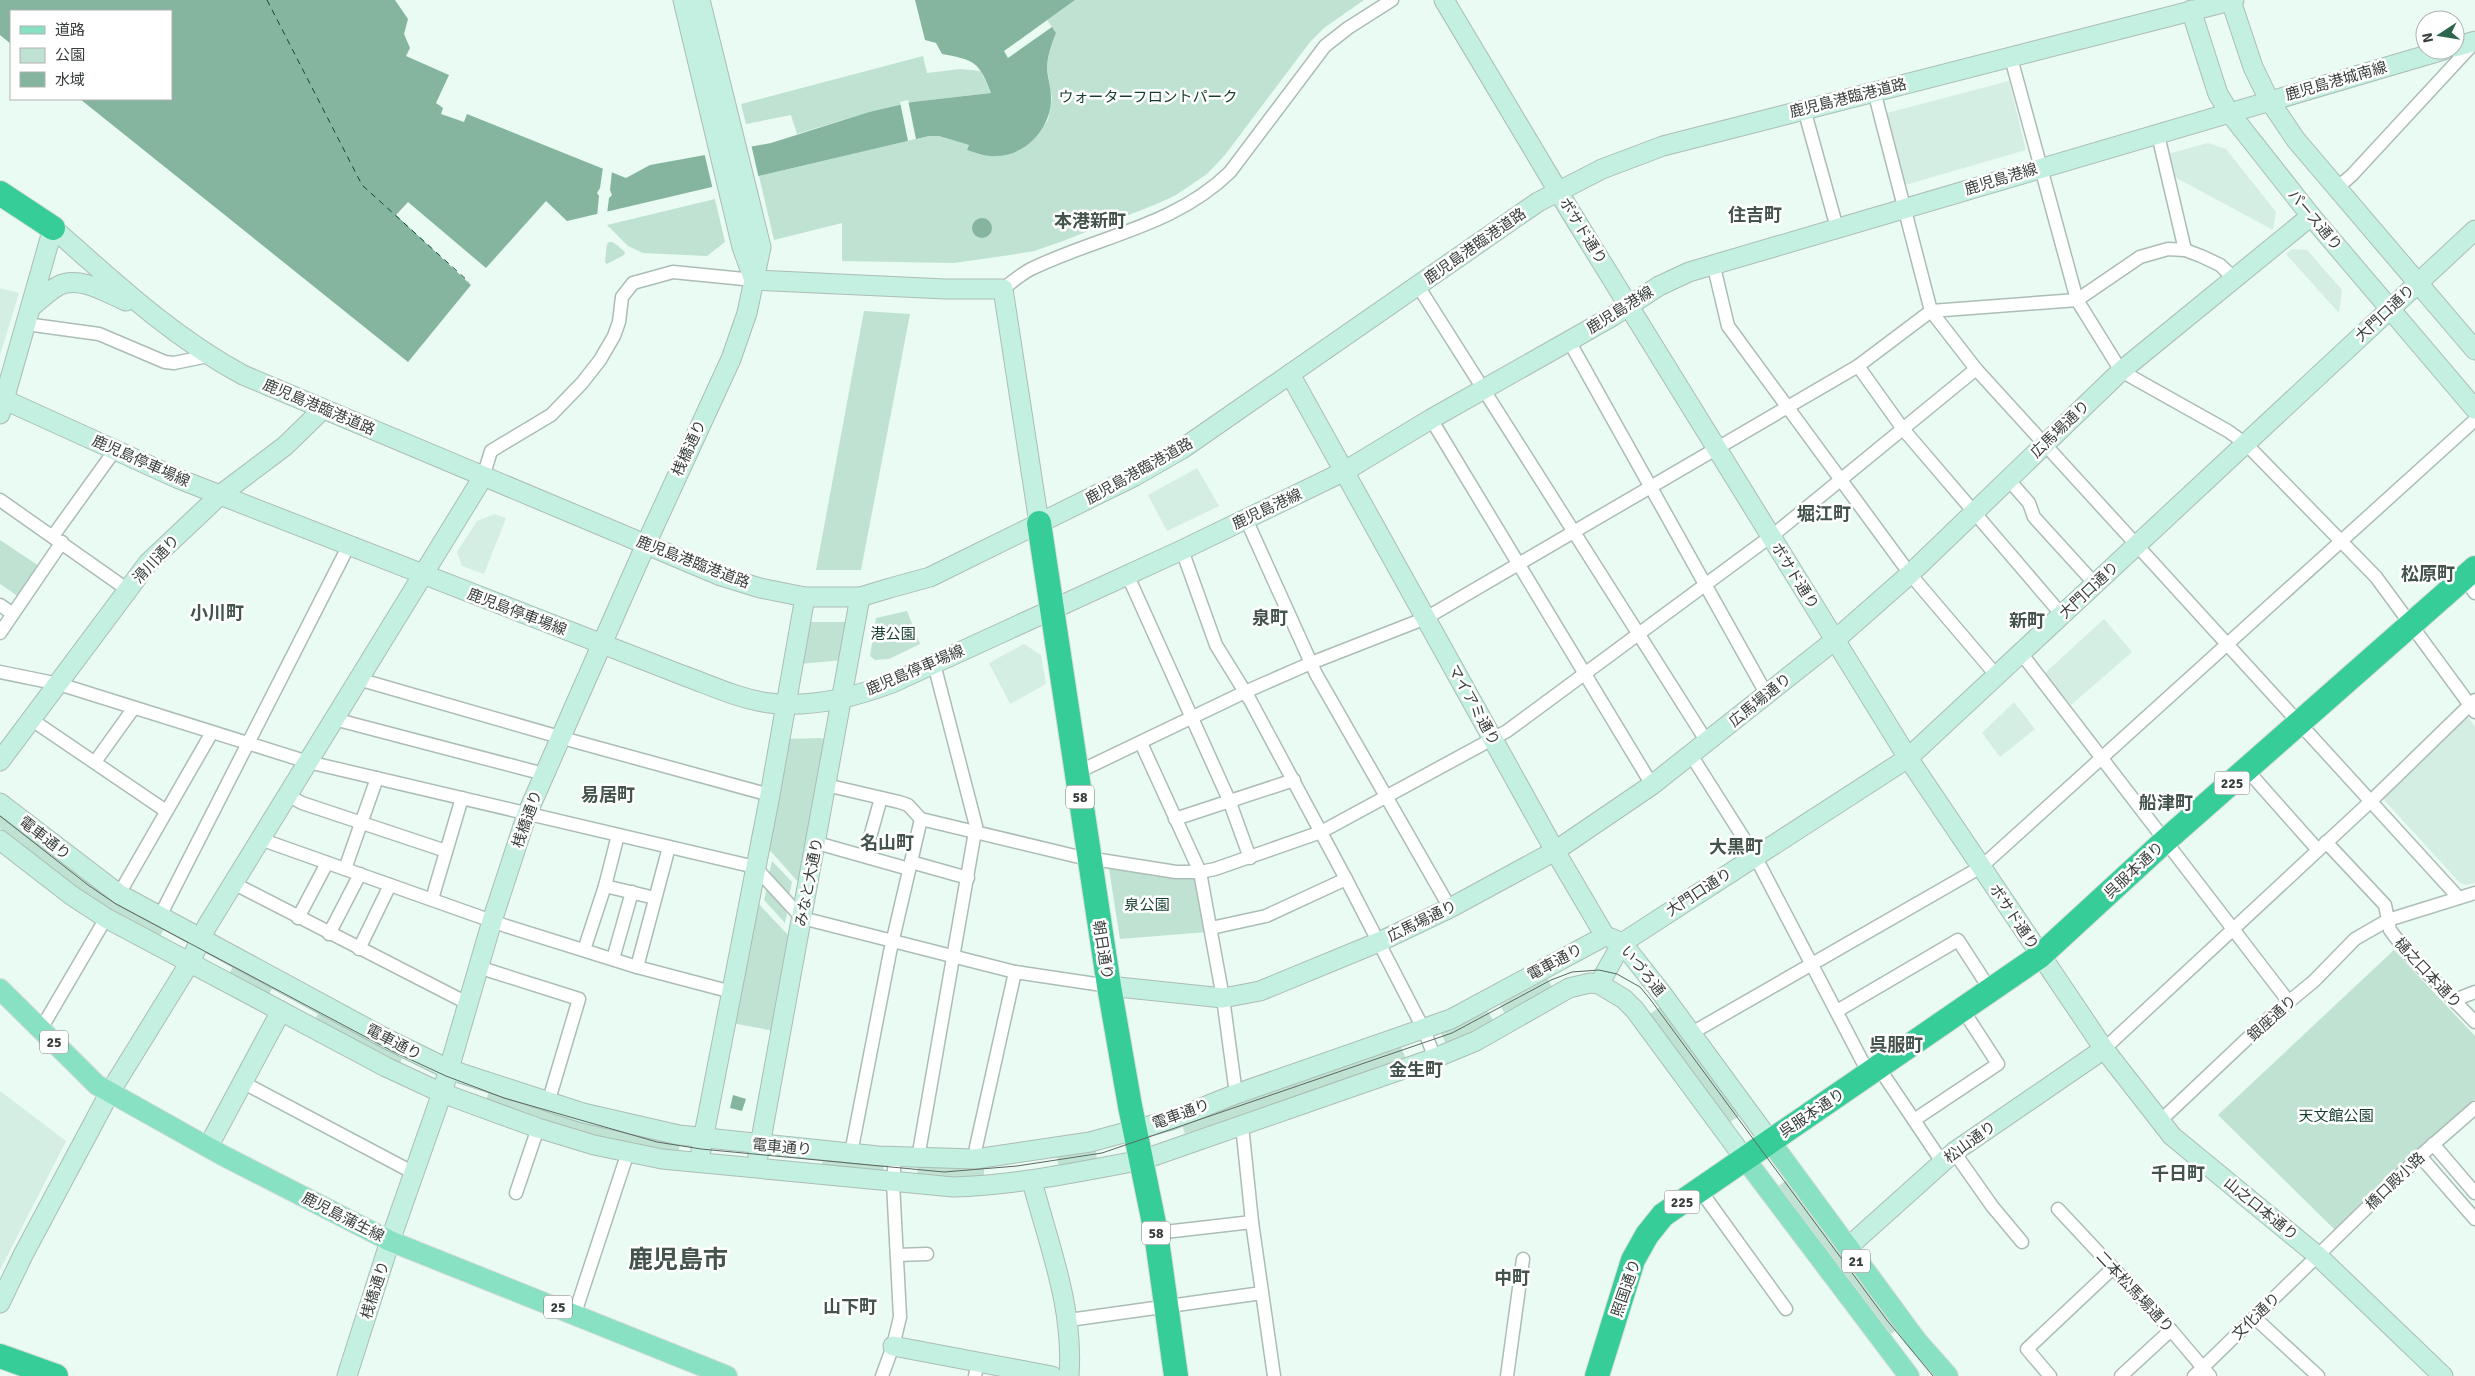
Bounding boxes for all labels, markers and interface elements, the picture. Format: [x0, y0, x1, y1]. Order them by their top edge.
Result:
legend [10, 10, 172, 100]
north arrow [2415, 10, 2465, 60]
text: 道路 [55, 21, 85, 39]
text: N [2418, 31, 2437, 44]
text: 公園 [55, 46, 85, 64]
street label: 鹿児島港城南線 [2283, 58, 2389, 104]
text: 水域 [55, 71, 85, 89]
street label: 鹿児島港臨港道路 [1788, 75, 1908, 121]
park label: ウォーターフロントパーク [1058, 88, 1238, 106]
street label: 鹿児島港線 [1962, 159, 2040, 199]
street label: パース通り [2284, 186, 2346, 254]
street label: ボサド通り [1555, 194, 1611, 268]
street label: 鹿児島港臨港道路 [1421, 204, 1529, 288]
district label: 住吉町 [1728, 204, 1782, 226]
district label: 本港新町 [1054, 210, 1126, 232]
street label: 大門口通り [2351, 281, 2419, 345]
street label: 鹿児島港線 [1583, 282, 1657, 338]
street label: 鹿児島港臨港道路 [260, 375, 378, 439]
street label: 広馬場通り [2027, 396, 2093, 462]
street label: 桟橋通り [668, 417, 710, 479]
street label: 鹿児島停車場線 [89, 431, 193, 491]
street label: 鹿児島港臨港道路 [1082, 434, 1196, 508]
street label: 鹿児島港線 [1229, 485, 1305, 533]
district label: 堀江町 [1797, 503, 1851, 525]
street label: 滑川通り [129, 531, 183, 587]
street label: 鹿児島港臨港道路 [634, 532, 752, 592]
street label: ボサド通り [1767, 539, 1823, 613]
street label: 大門口通り [2055, 558, 2123, 622]
district label: 松原町 [2401, 563, 2455, 585]
street label: 鹿児島停車場線 [465, 585, 569, 639]
district label: 小川町 [190, 602, 244, 624]
district label: 泉町 [1252, 607, 1288, 629]
district label: 新町 [2009, 610, 2045, 632]
park label: 港公園 [870, 625, 916, 643]
street label: 鹿児島停車場線 [863, 641, 967, 699]
street label: マイアミ通り [1444, 661, 1504, 749]
street label: 広馬場通り [1725, 669, 1795, 731]
road number: 225 [2214, 771, 2250, 794]
district label: 易居町 [581, 784, 635, 806]
road number: 58 [1066, 786, 1094, 809]
street label: 桟橋通り [508, 788, 546, 850]
district label: 船津町 [2139, 792, 2193, 814]
street label: 電車通り [16, 812, 74, 864]
district label: 名山町 [860, 832, 914, 854]
street label: みなと大通り [792, 836, 826, 928]
district label: 大黒町 [1709, 836, 1763, 858]
street label: 呉服本通り [2100, 838, 2168, 902]
street label: 大門口通り [1663, 864, 1735, 920]
street label: ボサド通り [1986, 881, 2042, 953]
park label: 泉公園 [1124, 896, 1170, 914]
street label: 広馬場通り [1384, 896, 1460, 946]
street label: 朝日通り [1089, 919, 1117, 981]
street label: 樋之口本通り [2391, 934, 2465, 1012]
street label: 電車通り [1524, 940, 1586, 984]
street label: いづろ通 [1617, 942, 1669, 1000]
street label: 銀座通り [2244, 991, 2300, 1045]
street label: 電車通り [363, 1020, 425, 1064]
road number: 25 [40, 1030, 68, 1054]
district label: 呉服町 [1869, 1034, 1923, 1056]
district label: 金生町 [1389, 1059, 1443, 1081]
street label: 呉服本通り [1776, 1085, 1848, 1141]
street label: 電車通り [1150, 1095, 1212, 1133]
park label: 天文館公園 [2298, 1107, 2374, 1125]
street label: 松山通り [1940, 1117, 2000, 1167]
street label: 電車通り [751, 1135, 813, 1159]
street label: 橋口殿小路 [2362, 1148, 2428, 1214]
district label: 千日町 [2151, 1163, 2205, 1185]
street label: 山之口本通り [2220, 1174, 2302, 1244]
street label: 鹿児島蒲生線 [299, 1189, 387, 1245]
road number: 225 [1664, 1190, 1700, 1214]
road number: 58 [1142, 1222, 1170, 1244]
district label: 鹿児島市 [628, 1244, 728, 1275]
street label: 二本松馬場通り [2093, 1247, 2177, 1337]
road number: 21 [1842, 1250, 1870, 1272]
street label: 照国通り [1608, 1257, 1644, 1319]
street label: 桟橋通り [357, 1259, 393, 1321]
district label: 中町 [1494, 1267, 1530, 1289]
street label: 文化通り [2228, 1289, 2284, 1343]
road number: 25 [544, 1295, 572, 1318]
district label: 山下町 [823, 1296, 877, 1318]

